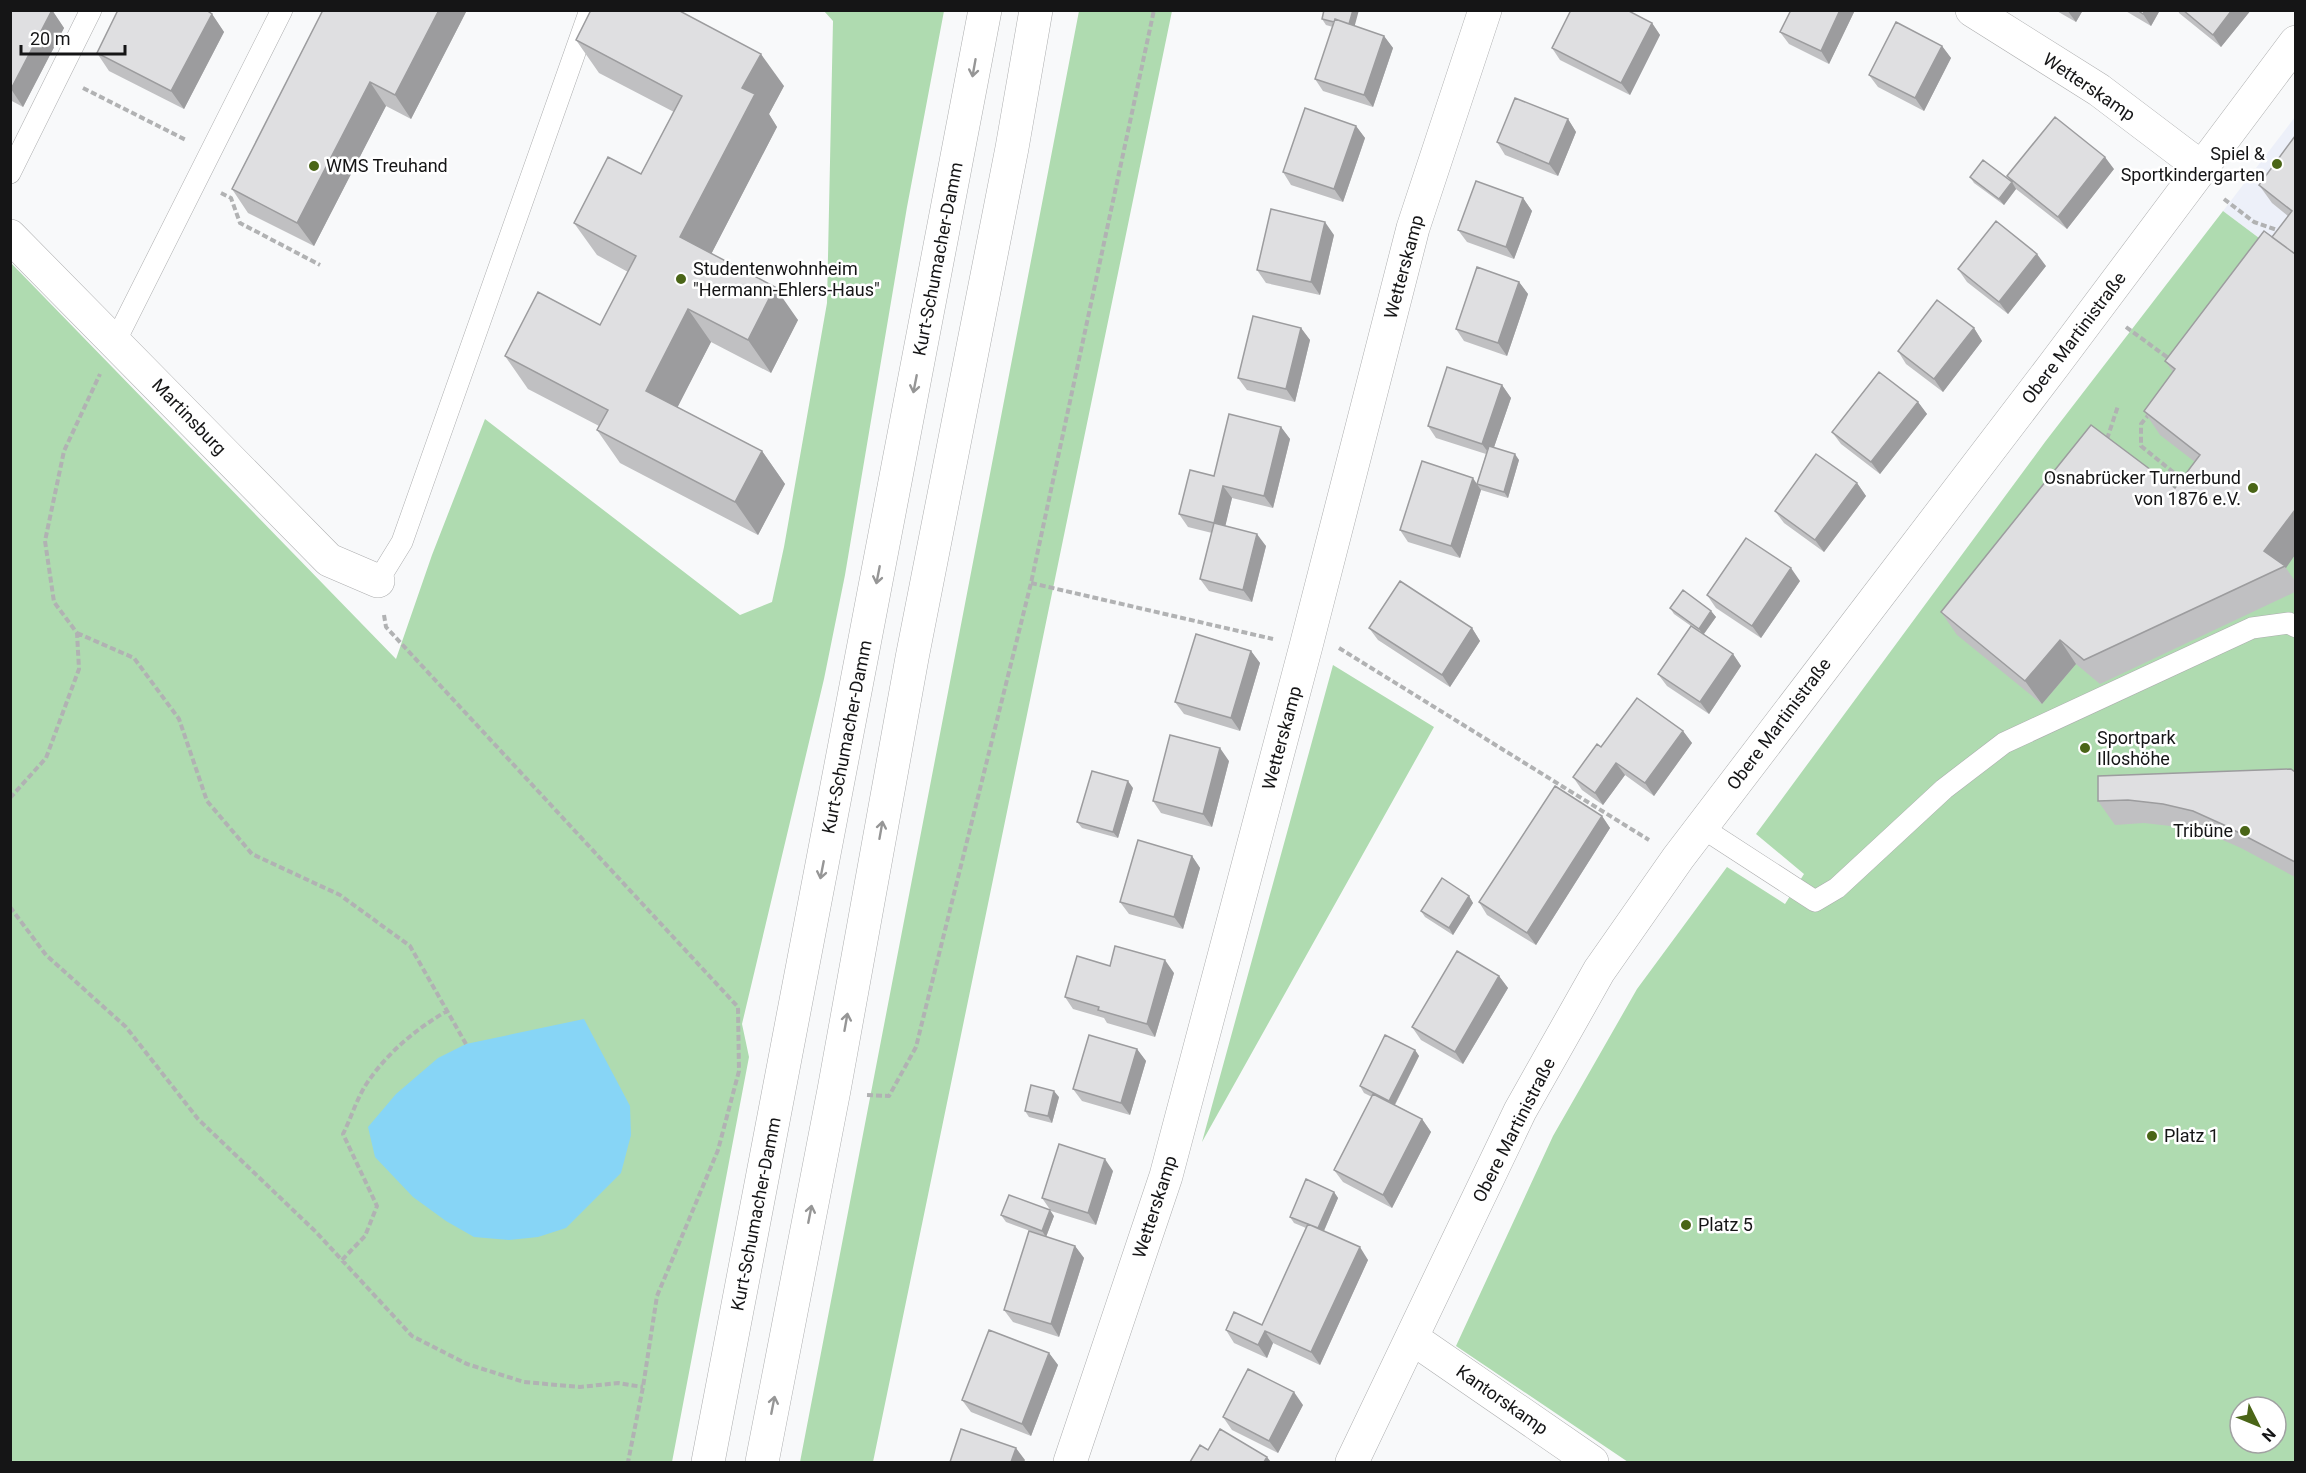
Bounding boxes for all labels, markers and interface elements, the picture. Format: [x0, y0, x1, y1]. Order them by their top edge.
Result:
scale bar [21, 18, 124, 56]
text: 20 m [30, 28, 70, 49]
street label: Wetterskamp [2039, 48, 2139, 125]
one-way arrow [968, 58, 979, 77]
place label: Spiel & Sportkindergarten [2121, 143, 2266, 185]
place label: WMS Treuhand [326, 155, 448, 176]
marker: Spiel & Sportkindergarten [2270, 157, 2284, 171]
marker: WMS Treuhand [307, 159, 321, 173]
street label: Kurt-Schumacher-Damm [908, 160, 967, 358]
street label: Wetterskamp [1380, 213, 1427, 321]
place label: Studentenwohnheim "Hermann-Ehlers-Haus" [693, 258, 880, 300]
street label: Obere Martinistraße [2017, 268, 2130, 408]
marker: Studentenwohnheim "Hermann-Ehlers-Haus" [674, 272, 688, 286]
one-way arrow [909, 373, 920, 393]
street label: Martinsburg [148, 374, 231, 459]
place label: Osnabrücker Turnerbund von 1876 e.V. [2044, 467, 2241, 509]
marker: Osnabrücker Turnerbund von 1876 e.V. [2246, 481, 2260, 495]
one-way arrow [872, 565, 883, 584]
street label: Kurt-Schumacher-Damm [817, 638, 876, 836]
street label: Obere Martinistraße [1722, 654, 1835, 794]
street label: Wetterskamp [1258, 684, 1305, 792]
place label: Sportpark Illoshöhe [2097, 727, 2176, 769]
marker: Sportpark Illoshöhe [2078, 741, 2092, 755]
place label: Tribüne [2173, 820, 2233, 841]
one-way arrow [876, 821, 887, 840]
marker: Tribüne [2238, 824, 2252, 838]
one-way arrow [816, 859, 827, 879]
one-way arrow [841, 1013, 852, 1032]
street label: Obere Martinistraße [1468, 1054, 1559, 1206]
street label: Kurt-Schumacher-Damm [726, 1115, 785, 1313]
place label: Platz 1 [2164, 1125, 2219, 1146]
marker: Platz 1 [2145, 1129, 2159, 1143]
street label: Wetterskamp [1128, 1153, 1181, 1261]
one-way arrow [805, 1204, 816, 1224]
place label: Platz 5 [1698, 1214, 1753, 1235]
marker: Platz 5 [1679, 1218, 1693, 1232]
street label: Kantorskamp [1452, 1360, 1552, 1439]
north arrow [2228, 1395, 2288, 1455]
one-way arrow [768, 1396, 779, 1415]
text: N [2258, 1424, 2279, 1445]

